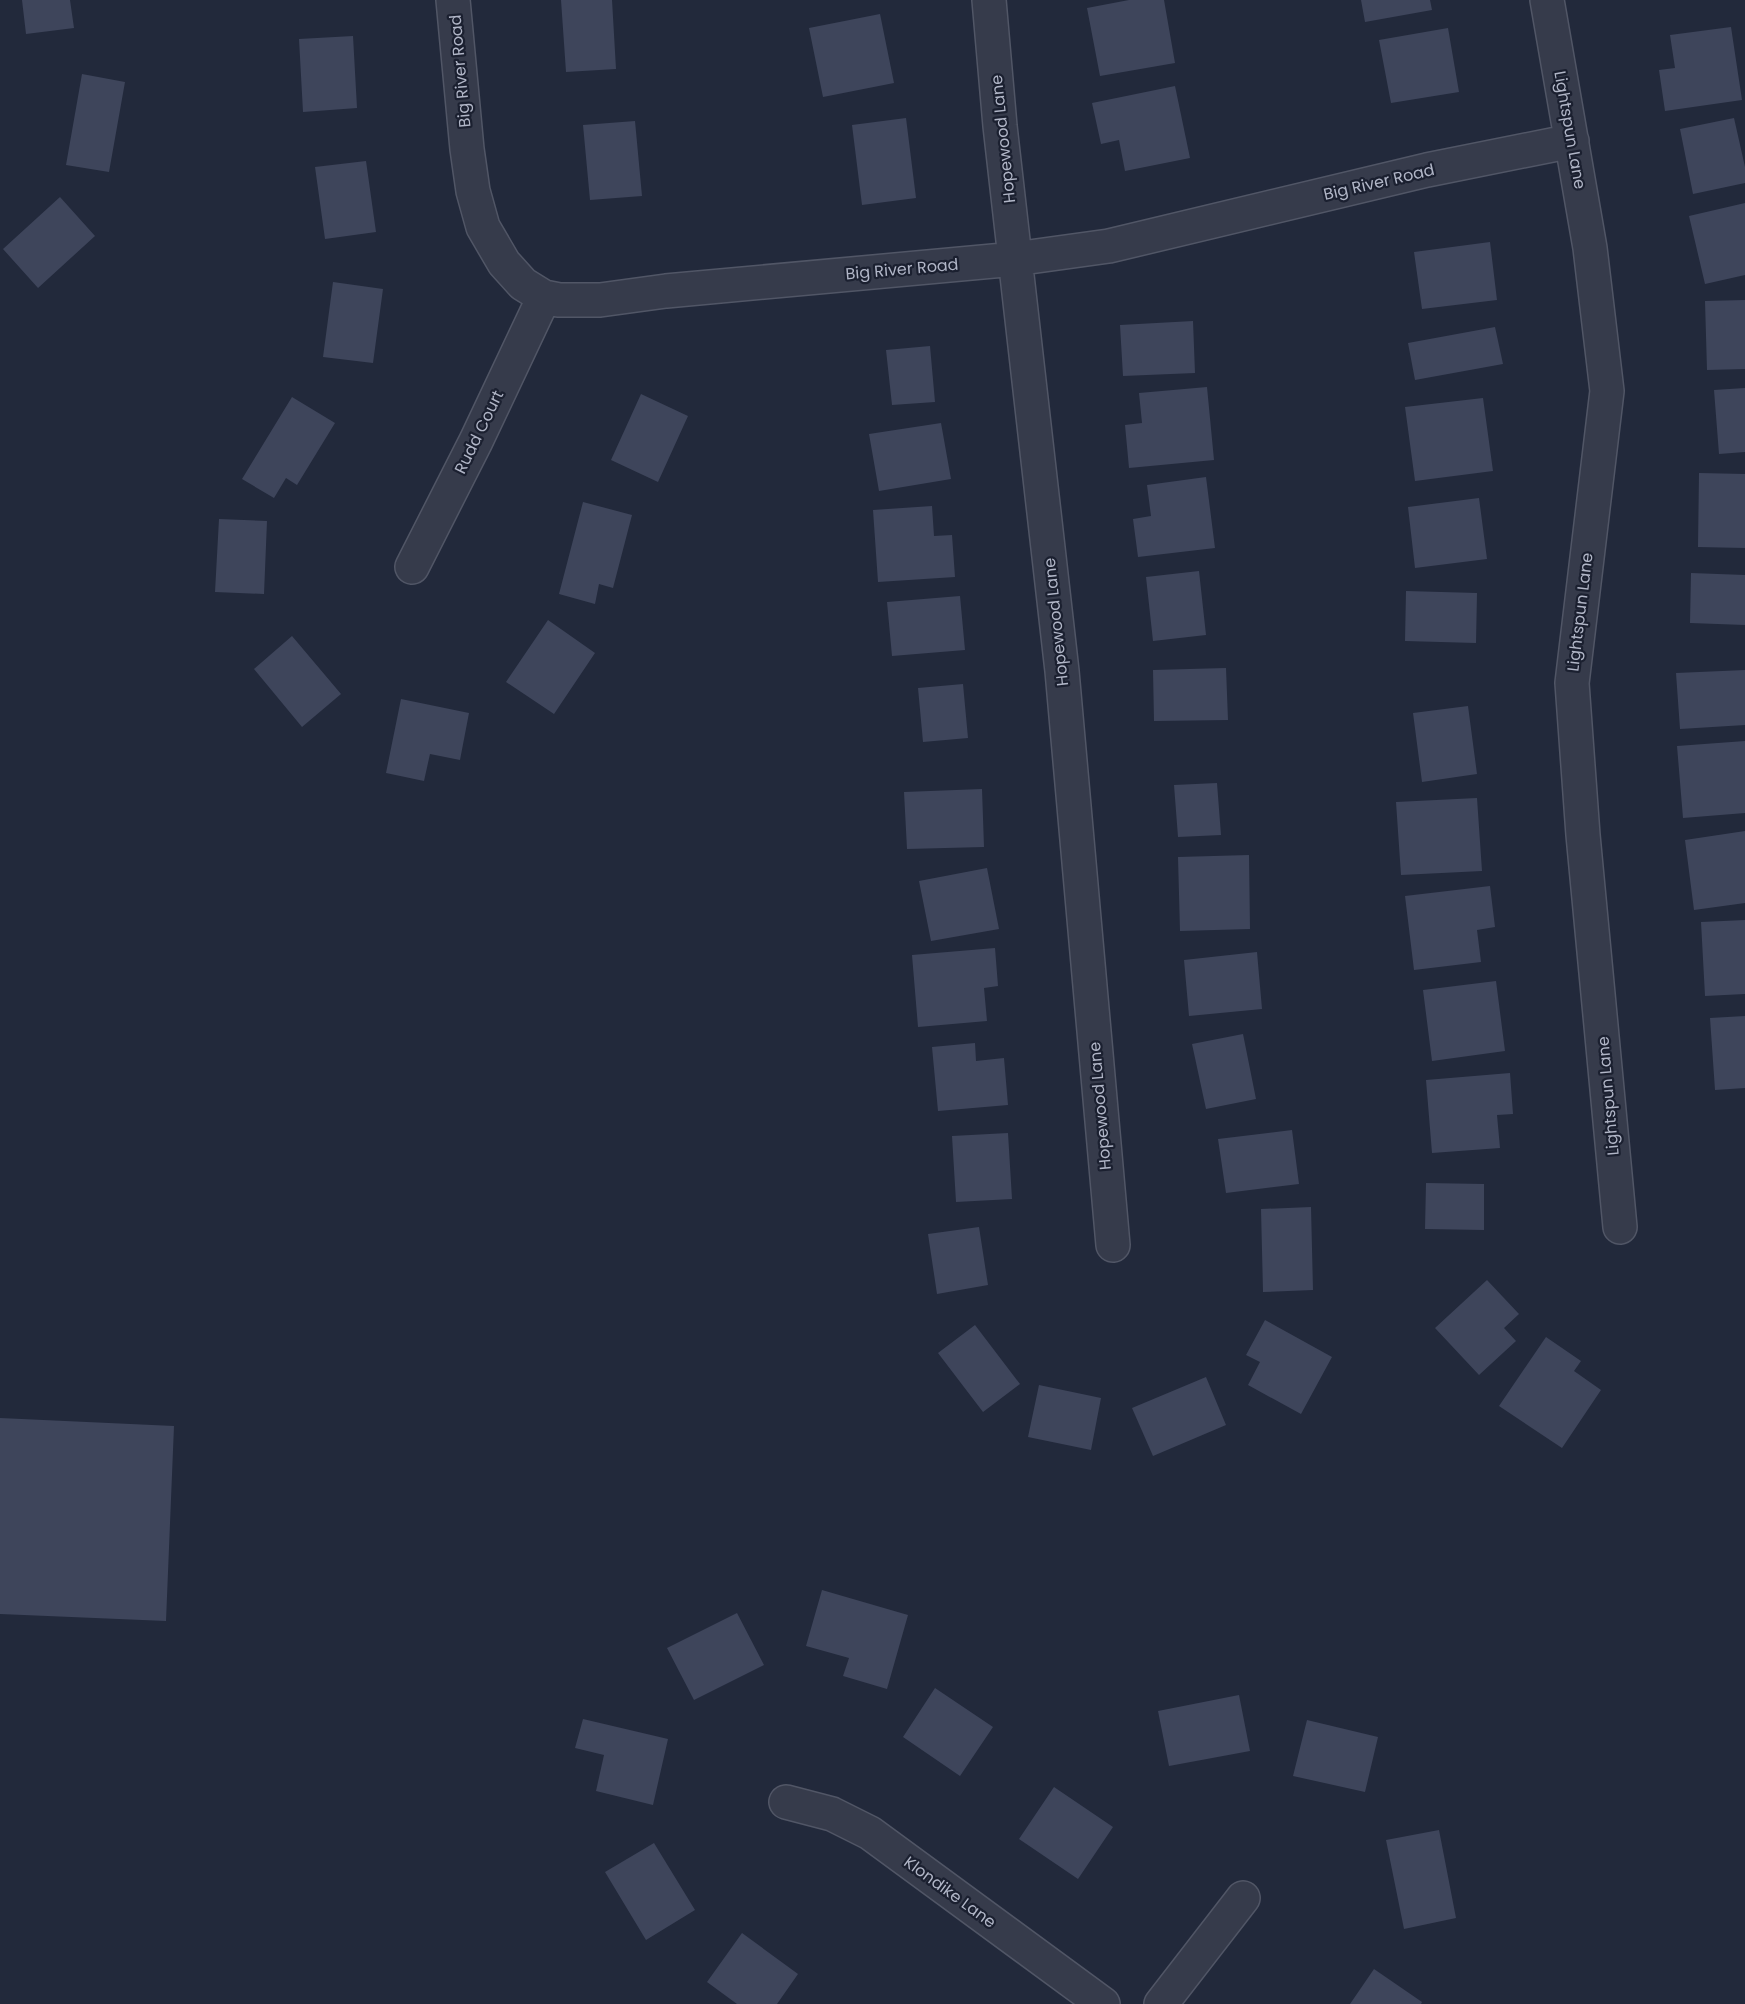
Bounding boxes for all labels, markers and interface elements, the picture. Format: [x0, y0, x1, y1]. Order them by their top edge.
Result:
street label: Big River Road [444, 14, 476, 128]
street label: Lightspun Lane [1548, 69, 1592, 191]
street label: Hopewood Lane [985, 74, 1021, 204]
street label: Big River Road [1321, 158, 1437, 206]
street label: Big River Road [845, 253, 959, 285]
street label: Rudd Court [449, 386, 509, 478]
street label: Lightspun Lane [1561, 551, 1599, 673]
street label: Hopewood Lane [1038, 557, 1074, 687]
street label: Lightspun Lane [1591, 1035, 1625, 1157]
street label: Hopewood Lane [1083, 1041, 1117, 1171]
street label: Klondike Lane [899, 1851, 1001, 1933]

